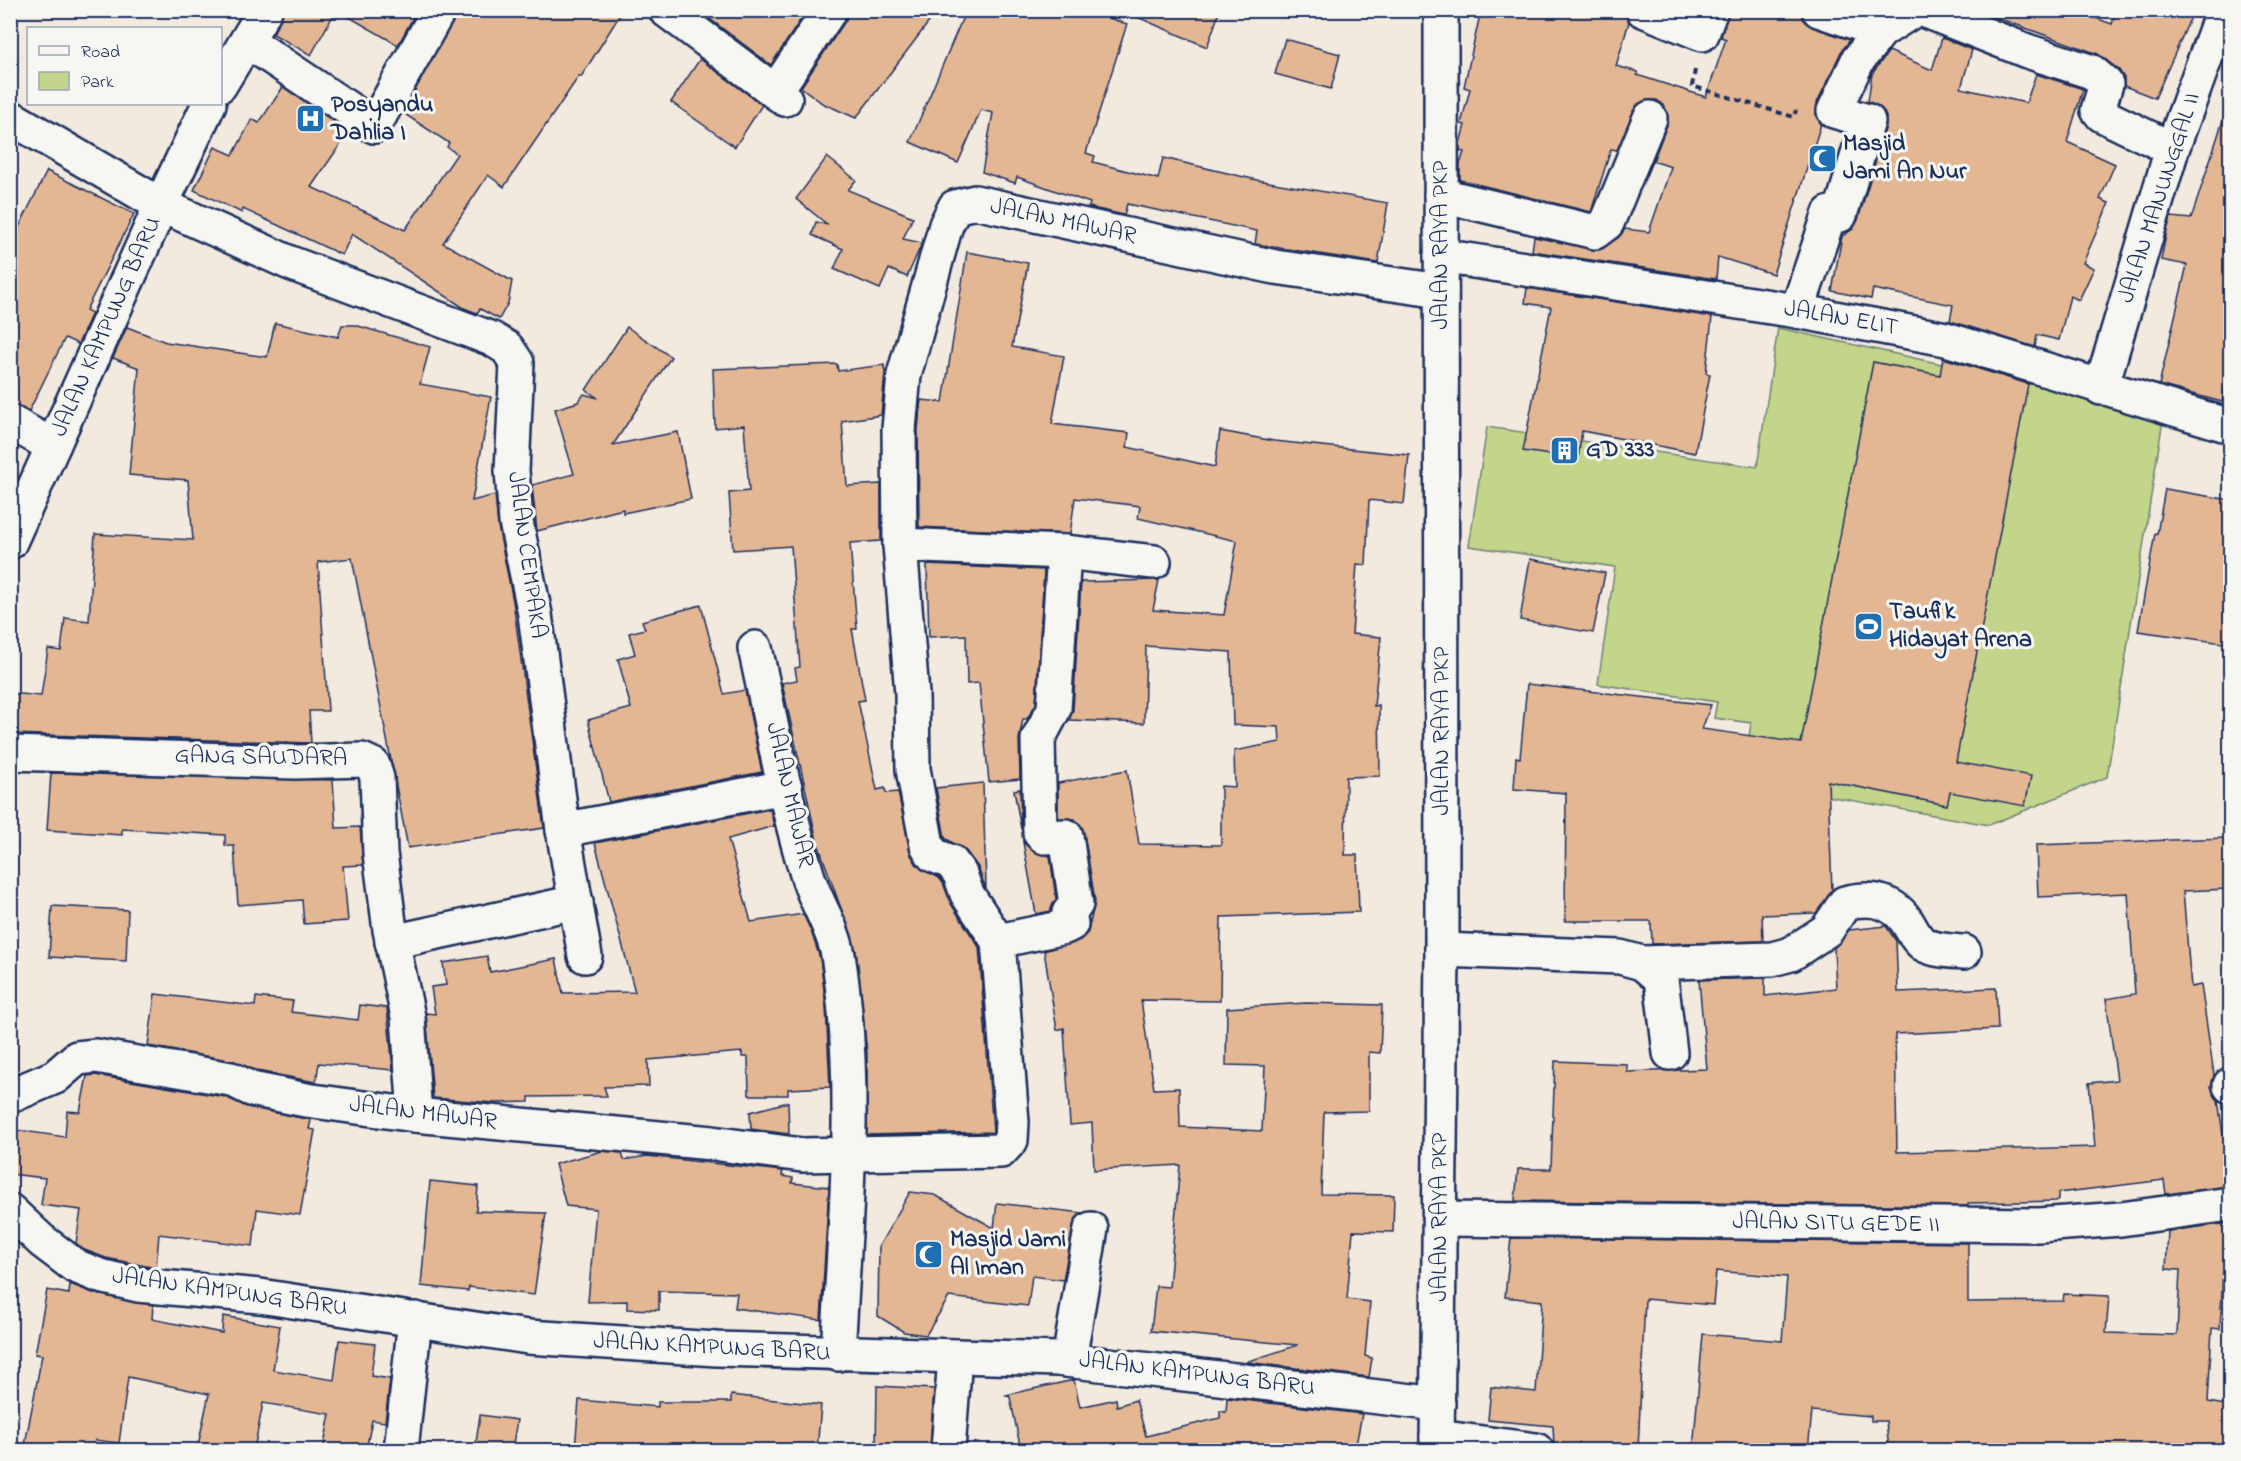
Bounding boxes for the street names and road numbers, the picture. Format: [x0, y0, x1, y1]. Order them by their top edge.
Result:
street label: JALAN MANUNGGAL II [2109, 88, 2211, 308]
street label: JALAN RAYA PKP [1424, 160, 1459, 329]
street label: JALAN MAWAR [987, 189, 1140, 255]
street label: JALAN KAMPUNG BARU [43, 211, 171, 443]
street label: JALAN ELIT [1781, 292, 1901, 346]
street label: JALAN CEMPAKA [497, 469, 555, 641]
street label: JALAN RAYA PKP [1425, 646, 1460, 815]
street label: JALAN MAWAR [755, 719, 823, 872]
street label: GANG SAUDARA [174, 739, 348, 777]
street label: JALAN MAWAR [347, 1088, 499, 1140]
street label: JALAN RAYA PKP [1423, 1132, 1458, 1301]
street label: JALAN SITU GEDE II [1732, 1205, 1940, 1243]
street label: JALAN KAMPUNG BARU [110, 1259, 350, 1327]
street label: JALAN KAMPUNG BARU [592, 1324, 832, 1372]
street label: JALAN KAMPUNG BARU [1077, 1343, 1317, 1407]

